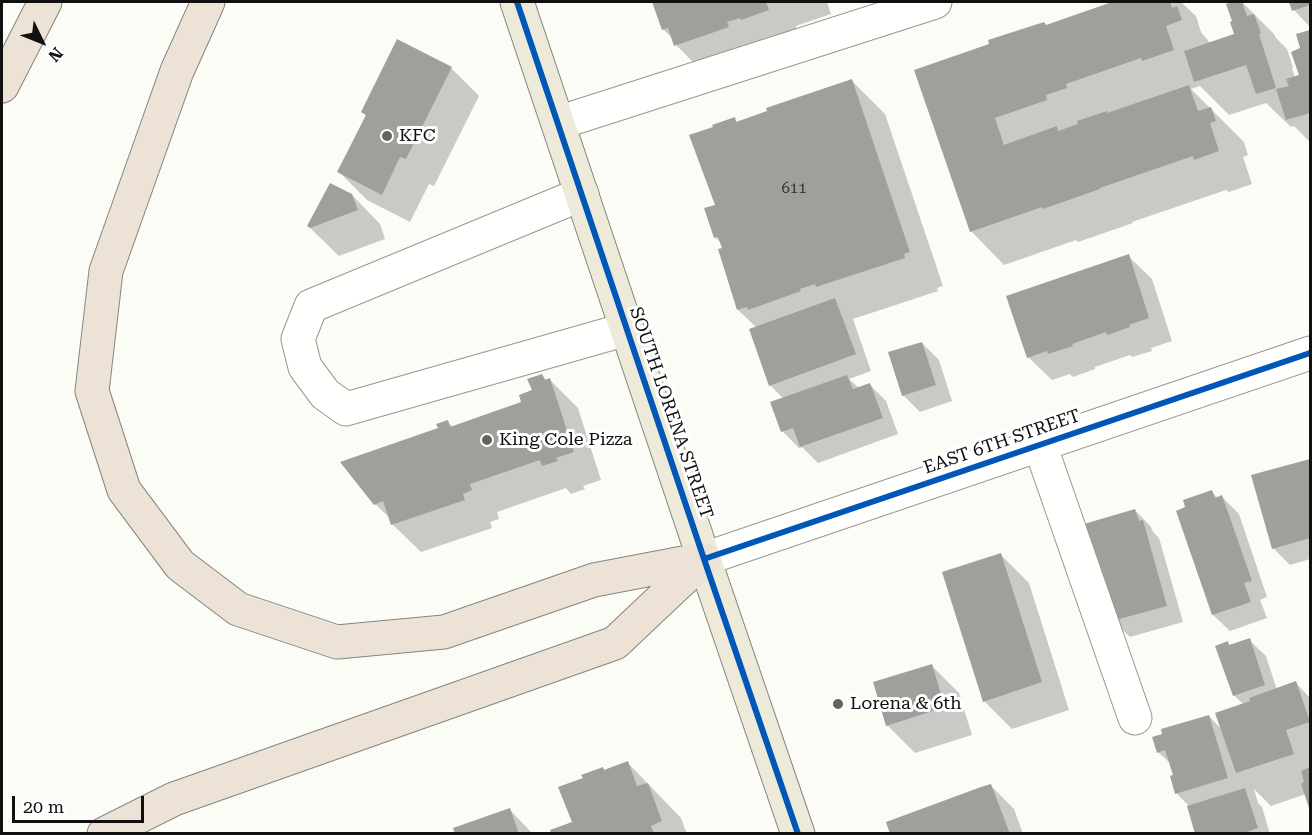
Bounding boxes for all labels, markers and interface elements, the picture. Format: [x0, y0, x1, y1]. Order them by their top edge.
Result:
north arrow [12, 12, 72, 72]
text: N [44, 44, 67, 66]
place label: KFC [399, 125, 436, 147]
marker: KFC [380, 129, 394, 143]
house number: 611 [781, 180, 807, 198]
street label: SOUTH LORENA STREET [625, 304, 717, 522]
street label: EAST 6TH STREET [921, 405, 1083, 479]
place label: King Cole Pizza [499, 429, 632, 451]
marker: King Cole Pizza [480, 433, 494, 447]
place label: Lorena & 6th [850, 693, 962, 715]
marker: Lorena & 6th [831, 697, 845, 711]
scale bar [15, 784, 147, 822]
text: 20 m [23, 796, 64, 817]

